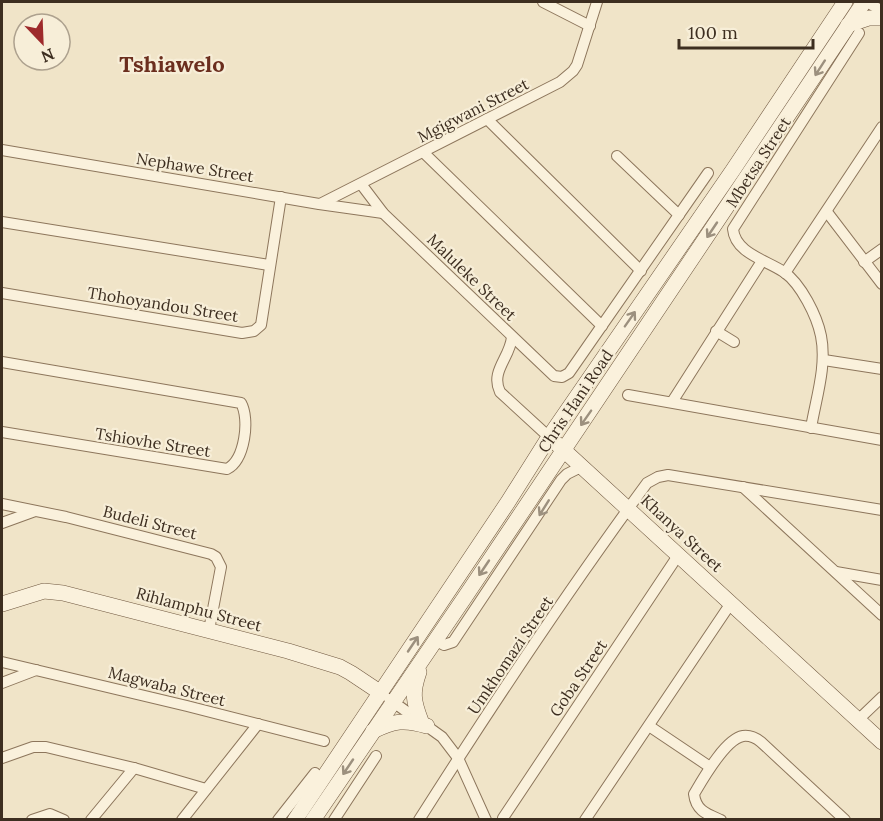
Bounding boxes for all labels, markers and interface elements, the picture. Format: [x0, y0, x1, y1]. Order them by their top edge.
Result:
north arrow [12, 12, 72, 72]
scale bar [679, 12, 812, 50]
text: 100 m [688, 21, 738, 44]
text: N [38, 44, 57, 67]
district label: Tshiawelo [119, 50, 225, 78]
one-way arrow [814, 59, 826, 75]
street label: Mgigwani Street [414, 73, 533, 147]
street label: Mbetsa Street [721, 112, 795, 211]
street label: Nephawe Street [135, 148, 256, 186]
one-way arrow [706, 221, 718, 238]
street label: Maluleke Street [423, 229, 521, 325]
street label: Thohoyandou Street [86, 282, 241, 326]
one-way arrow [624, 312, 636, 328]
street label: Chris Hani Road [533, 345, 617, 456]
one-way arrow [580, 409, 592, 425]
street label: Tshiovhe Street [94, 423, 213, 461]
street label: Khanya Street [637, 490, 728, 577]
one-way arrow [538, 499, 550, 515]
street label: Budeli Street [101, 501, 200, 544]
one-way arrow [478, 560, 491, 577]
street label: Rihlamphu Street [134, 583, 265, 636]
street label: Umkhomazi Street [463, 591, 558, 718]
street label: Goba Street [545, 635, 612, 720]
one-way arrow [407, 636, 419, 653]
street label: Magwaba Street [106, 662, 228, 710]
one-way arrow [342, 758, 354, 775]

